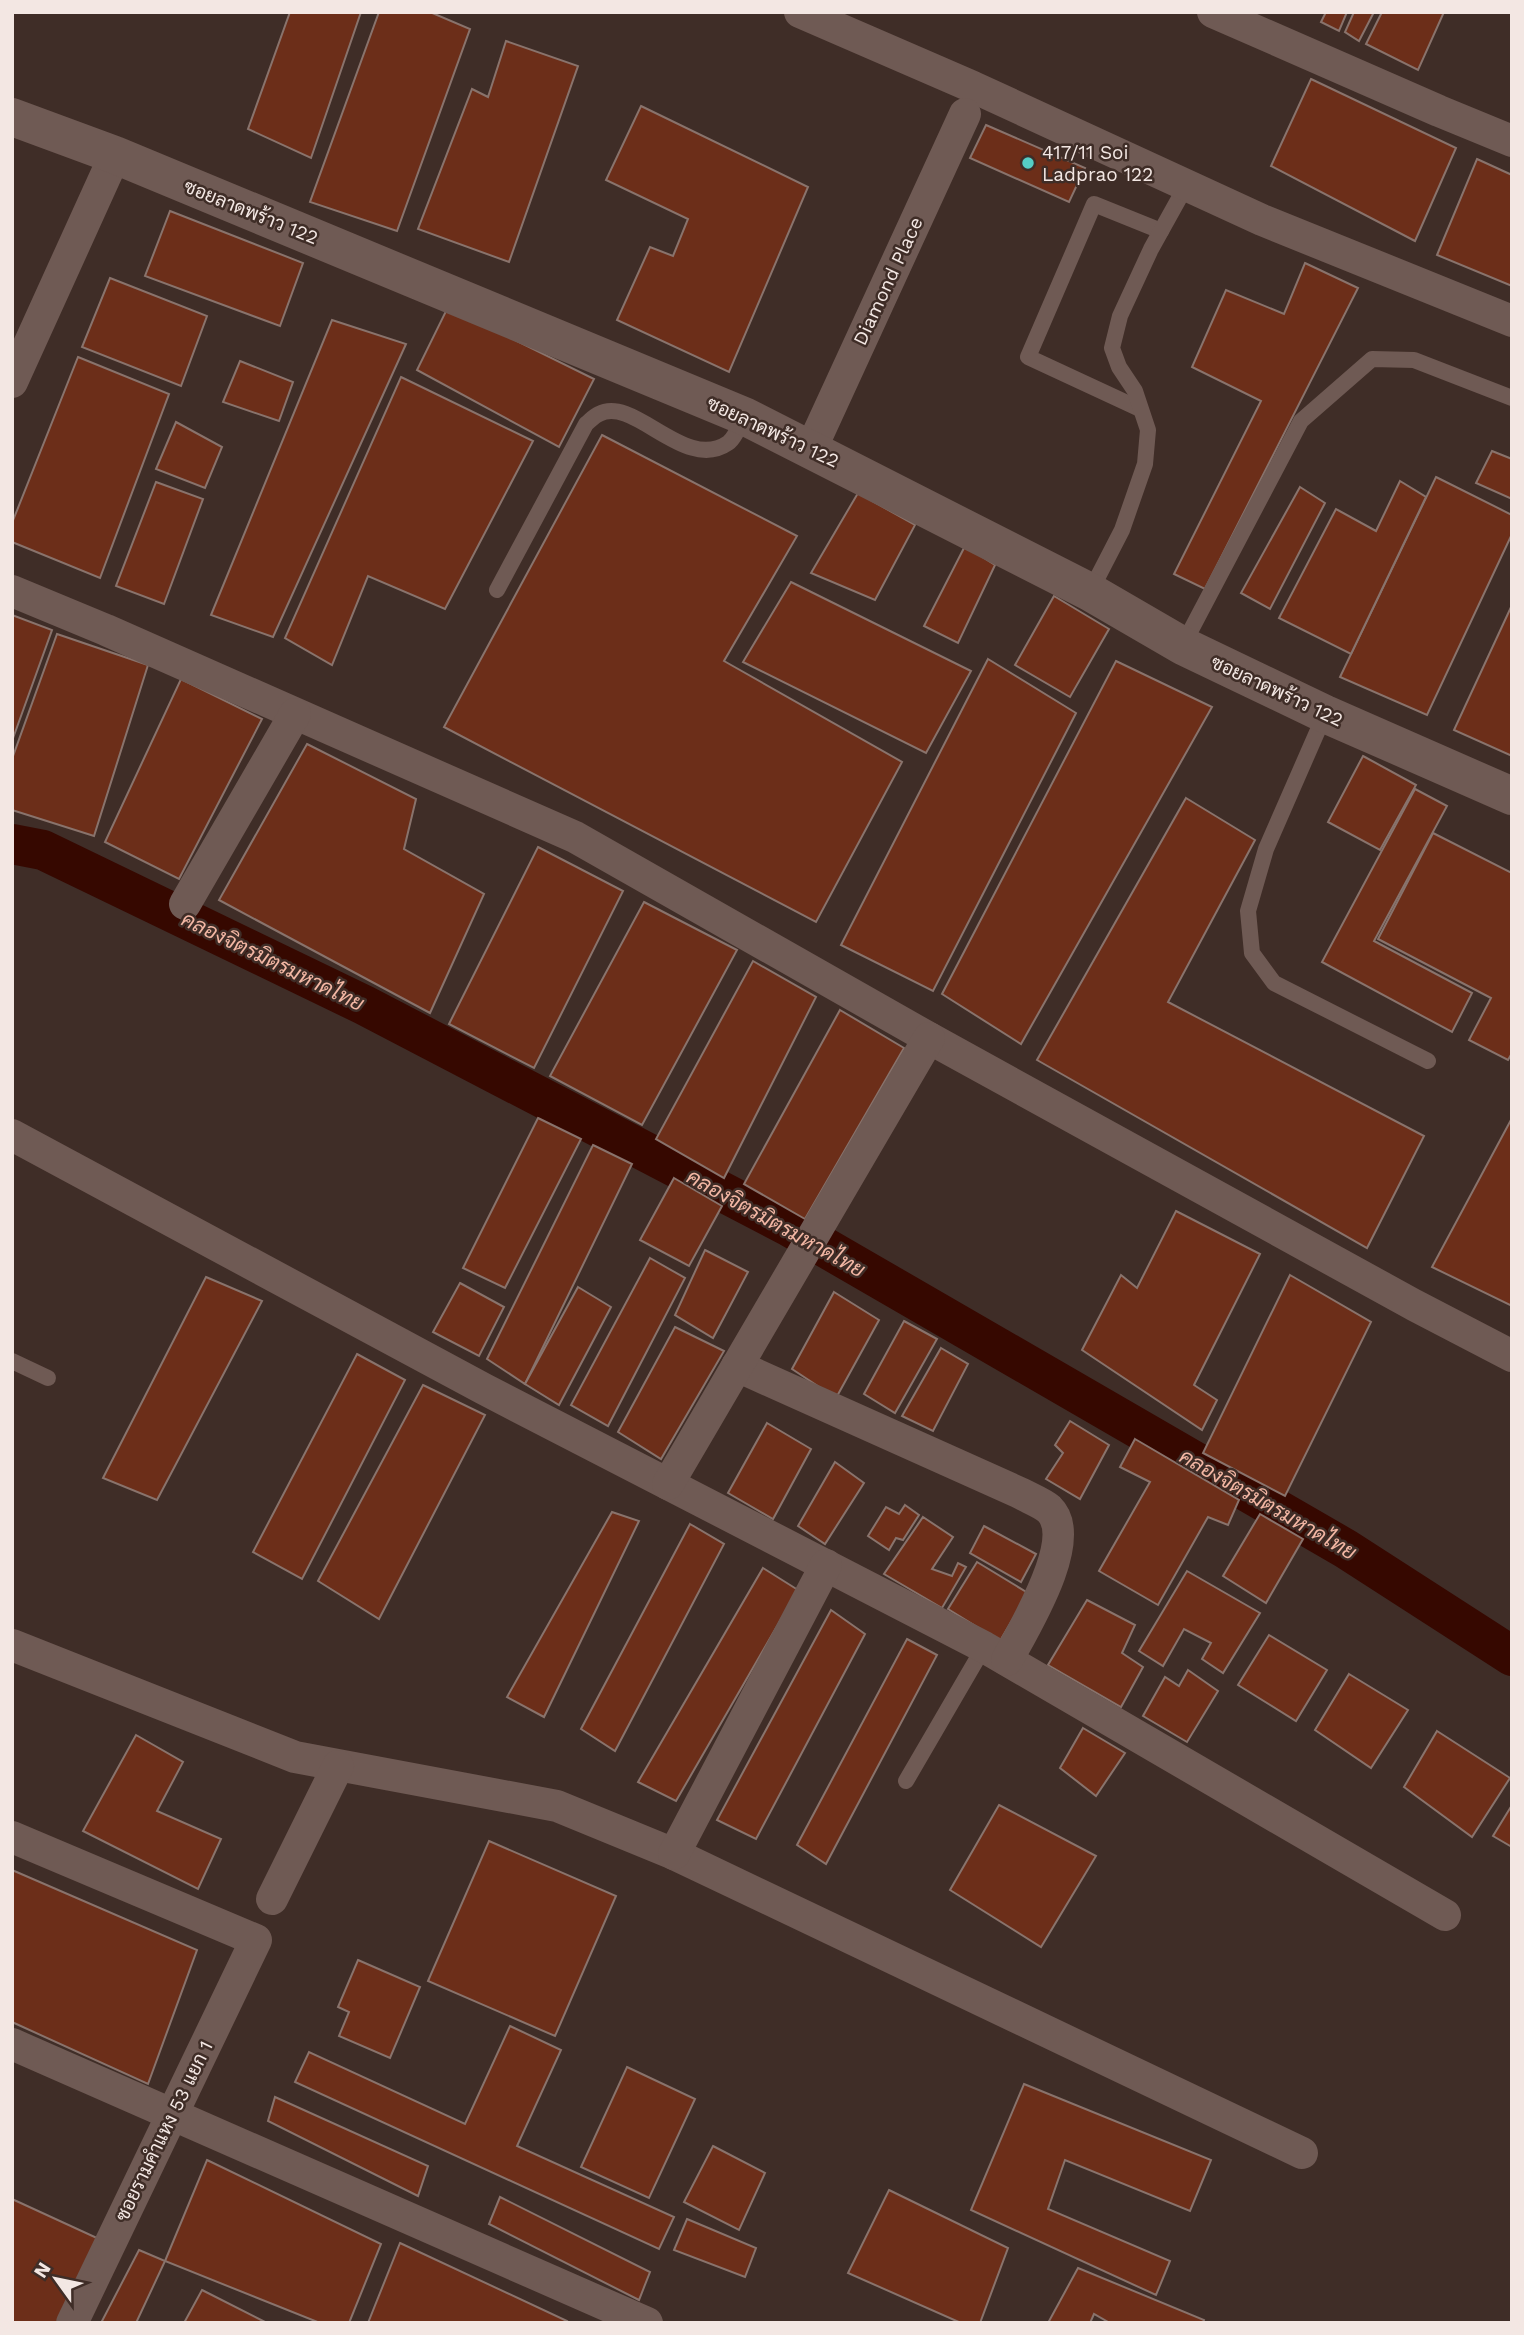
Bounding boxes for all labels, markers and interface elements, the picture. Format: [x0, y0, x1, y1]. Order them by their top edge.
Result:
place label: 417/11 Soi Ladprao 122 [1042, 141, 1153, 186]
marker: 417/11 Soi Ladprao 122 [1020, 155, 1036, 171]
street label: ซอยลาดพร้าว 122 [181, 175, 321, 249]
street label: Diamond Place [848, 213, 928, 349]
street label: ซอยลาดพร้าว 122 [703, 391, 843, 473]
street label: ซอยลาดพร้าว 122 [1207, 650, 1347, 732]
water label: คลองจิตรมิตรมหาดไทย [178, 906, 368, 1016]
water label: คลองจิตรมิตรมหาดไทย [682, 1164, 870, 1282]
water label: คลองจิตรมิตรมหาดไทย [1175, 1443, 1361, 1565]
street label: ซอยรามคำแหง 53 แยก 1 [110, 2037, 218, 2225]
north arrow [21, 2244, 91, 2314]
text: N [29, 2258, 56, 2282]

